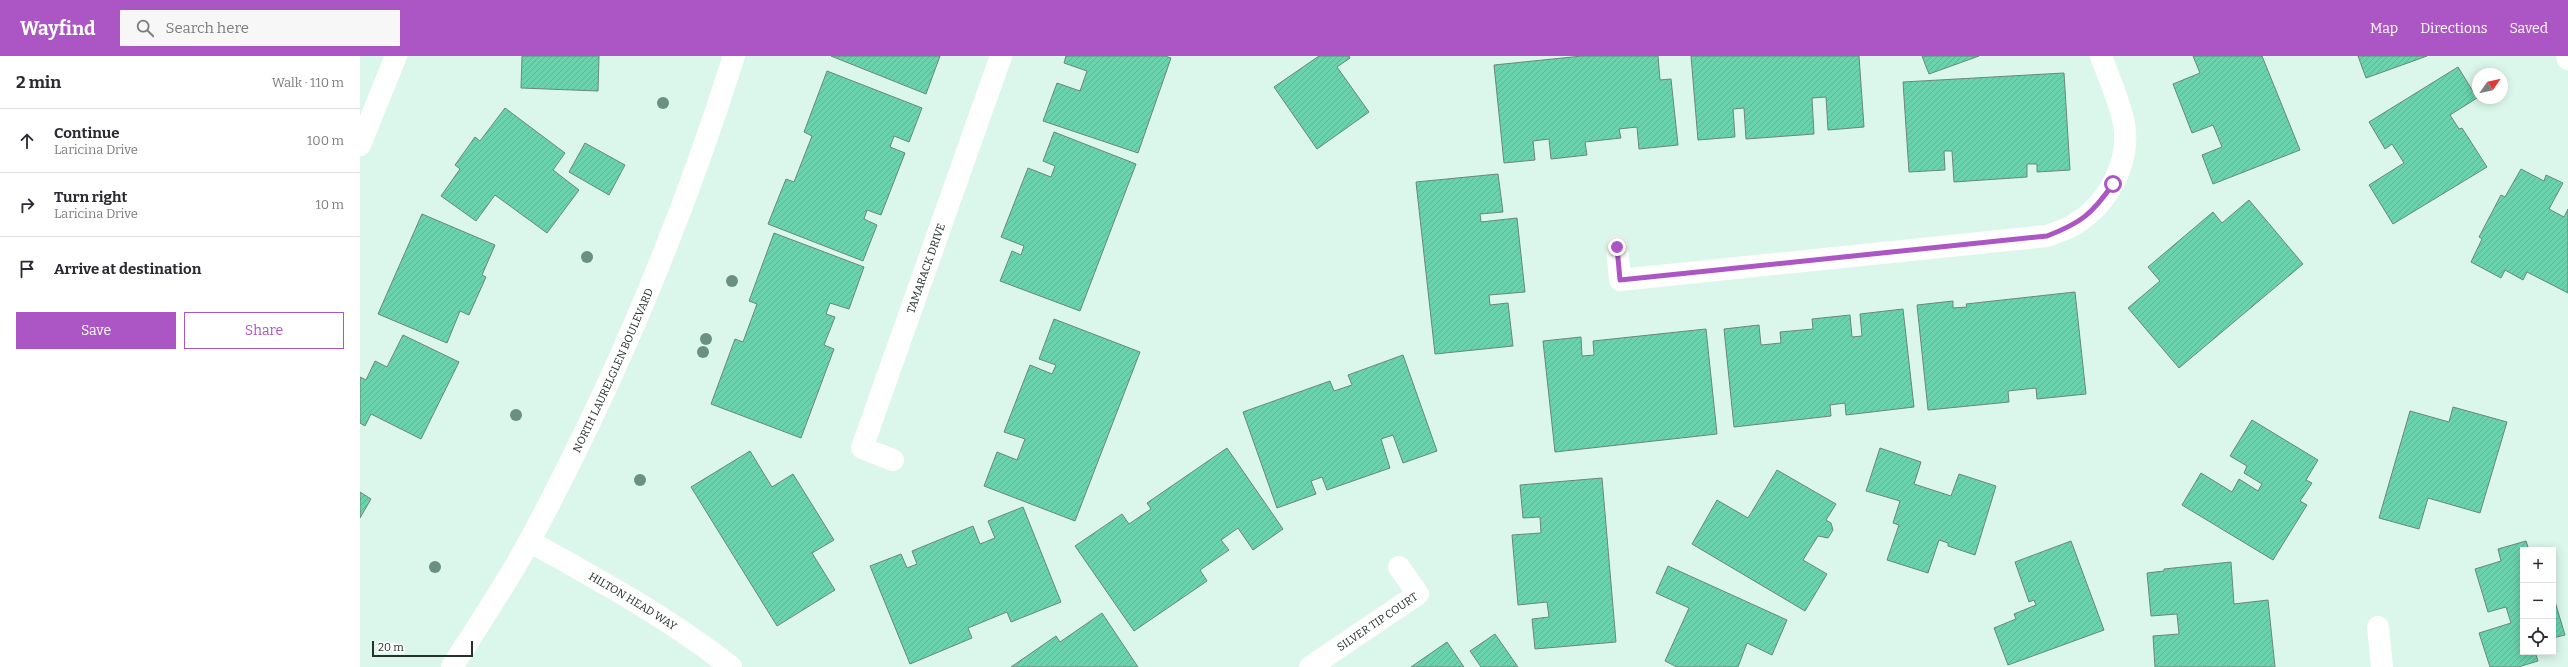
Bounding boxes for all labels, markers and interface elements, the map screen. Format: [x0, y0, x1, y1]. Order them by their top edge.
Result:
search box [120, 10, 400, 46]
text: Wayfind [20, 17, 96, 40]
icon: search [134, 17, 156, 39]
text: Search here [166, 19, 249, 37]
text: Map [2370, 20, 2398, 37]
text: Directions [2420, 20, 2488, 37]
text: Saved [2510, 20, 2548, 37]
north arrow [2472, 68, 2508, 104]
text: 2 min [16, 72, 61, 93]
text: Walk · 110 m [272, 75, 344, 90]
text: Continue [54, 124, 120, 142]
icon: ahead [16, 130, 38, 152]
text: 100 m [307, 133, 344, 148]
text: Laricina Drive [54, 142, 138, 157]
route start [2104, 175, 2122, 193]
text: Turn right [54, 188, 127, 206]
icon: right [16, 194, 38, 216]
text: 10 m [315, 197, 344, 212]
text: Laricina Drive [54, 206, 138, 221]
street label: TAMARACK DRIVE [904, 221, 948, 315]
route end [1608, 238, 1626, 256]
icon: arrive [16, 258, 38, 280]
text: Arrive at destination [54, 260, 201, 278]
street label: NORTH LAURELGLEN BOULEVARD [570, 286, 656, 455]
button: Save [16, 312, 176, 349]
button: Share [184, 312, 344, 349]
map controls [2520, 547, 2556, 655]
button: + [2520, 547, 2556, 583]
street label: HILTON HEAD WAY [586, 570, 680, 634]
button: − [2520, 583, 2556, 619]
street label: SILVER TIP COURT [1335, 590, 1421, 654]
button: locate [2520, 619, 2556, 655]
scale bar [372, 639, 473, 658]
text: 20 m [378, 641, 404, 654]

